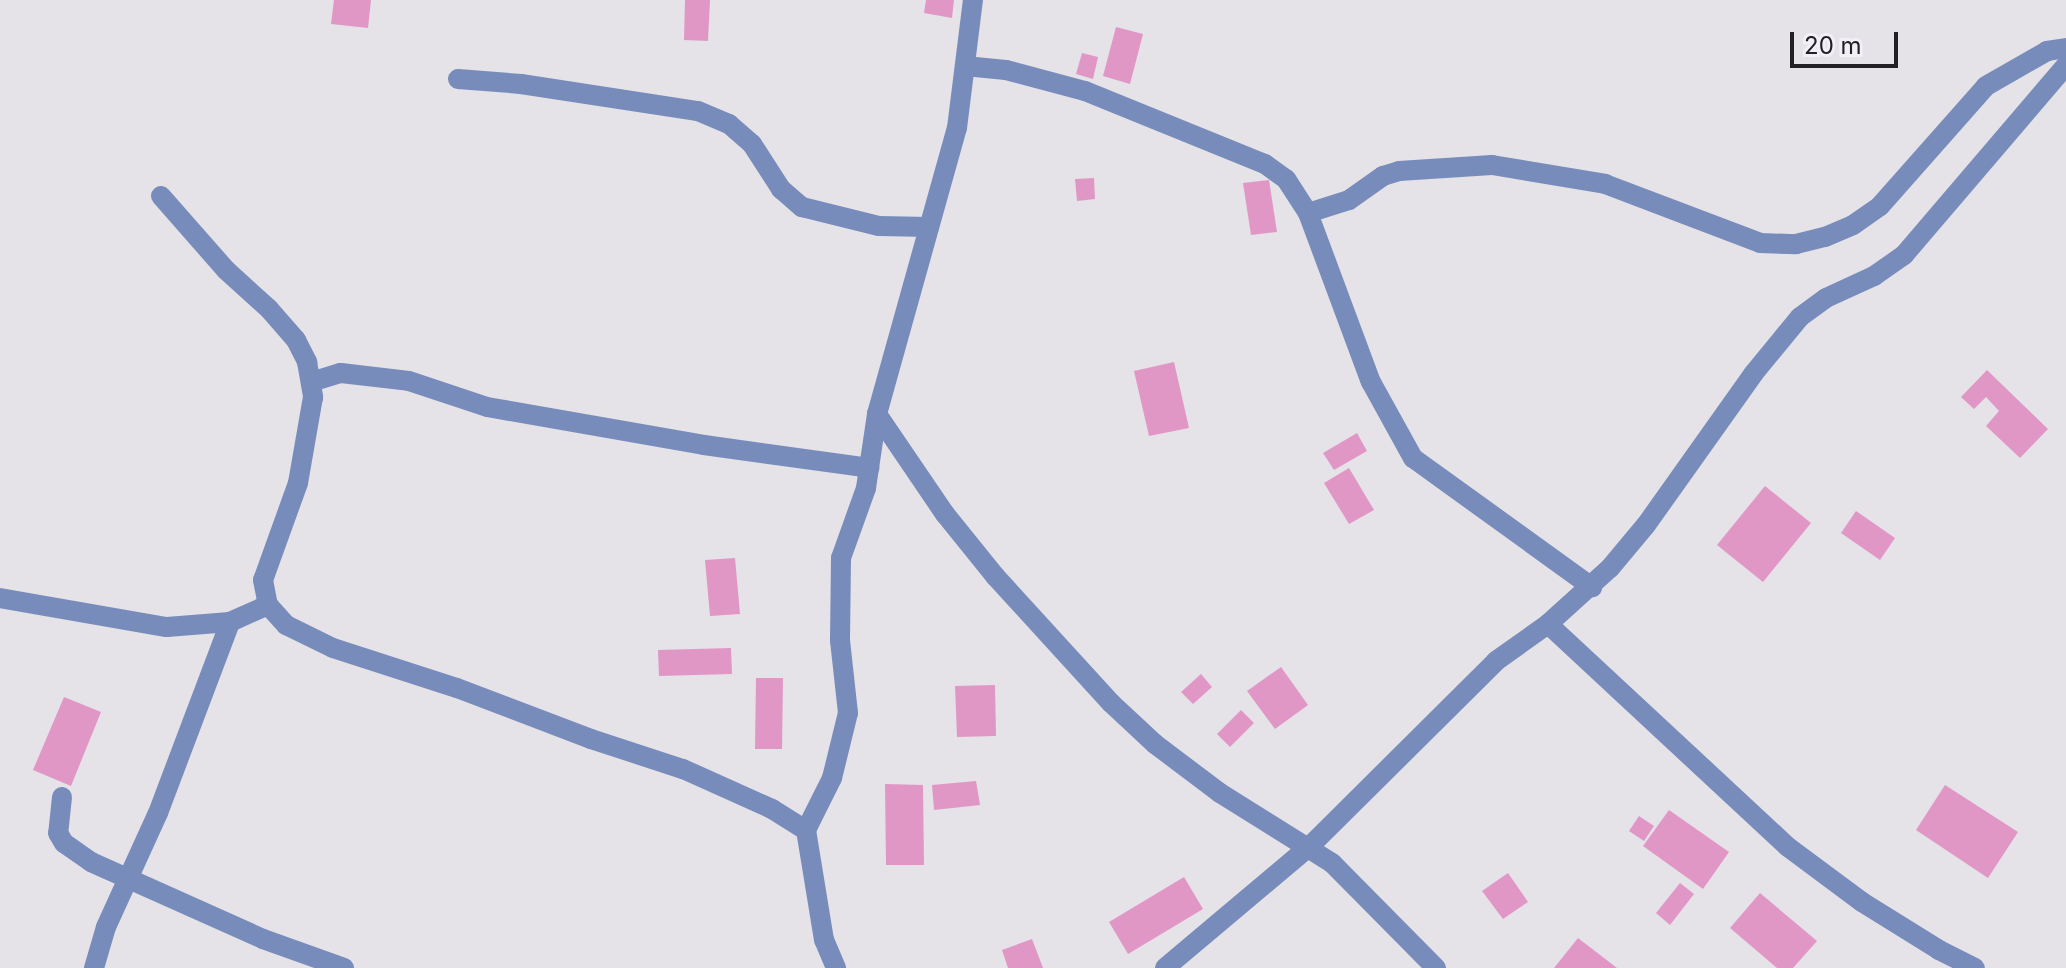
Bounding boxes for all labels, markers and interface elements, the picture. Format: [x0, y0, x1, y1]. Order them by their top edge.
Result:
scale bar [1794, 16, 1902, 66]
text: 20 m [1804, 31, 1862, 60]

